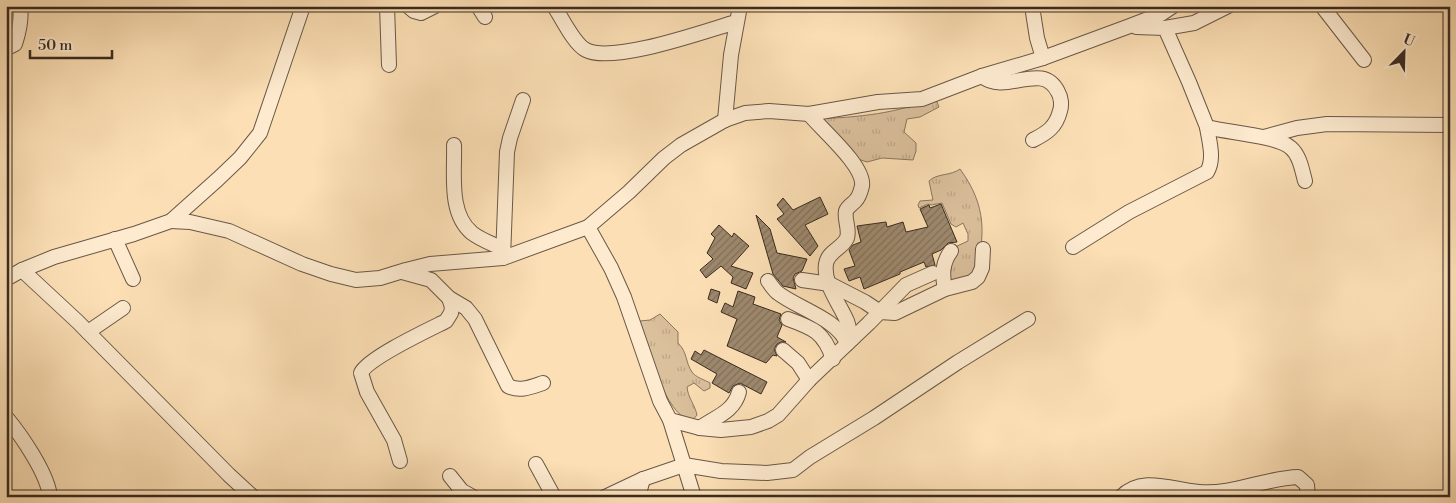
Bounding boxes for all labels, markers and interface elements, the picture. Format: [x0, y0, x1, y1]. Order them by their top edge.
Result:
scale bar [30, 28, 112, 60]
north arrow [1378, 28, 1428, 78]
text: U [1400, 31, 1417, 51]
text: 50 m [38, 36, 72, 55]

